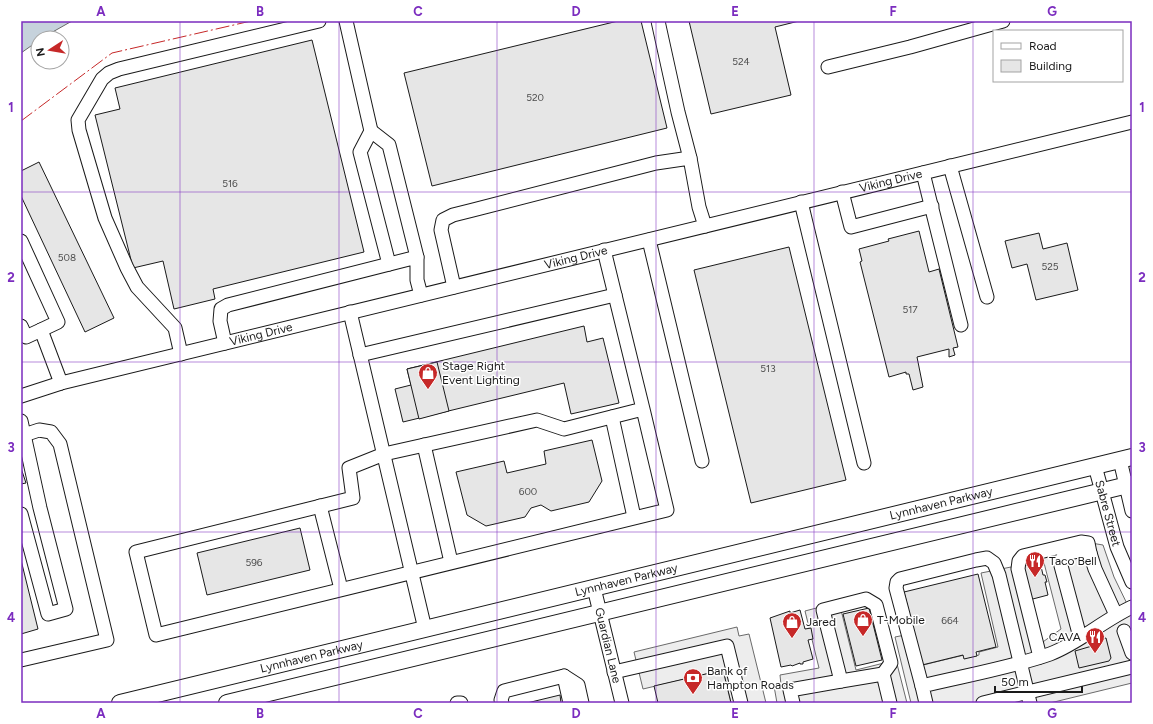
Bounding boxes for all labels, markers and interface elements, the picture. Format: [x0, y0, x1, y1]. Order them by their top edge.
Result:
text: A [96, 4, 106, 19]
text: B [256, 4, 264, 19]
text: C [413, 4, 423, 19]
text: D [571, 4, 581, 19]
text: E [731, 4, 739, 19]
text: F [889, 4, 897, 19]
text: G [1047, 4, 1057, 19]
north arrow [30, 30, 70, 70]
legend [993, 30, 1123, 82]
text: Road [1029, 39, 1057, 53]
text: N [33, 46, 48, 57]
house number: 524 [732, 55, 750, 68]
text: Building [1029, 59, 1072, 73]
house number: 520 [526, 91, 544, 104]
text: 1 [8, 100, 14, 115]
text: 1 [1139, 100, 1145, 115]
street label: Viking Drive [858, 166, 924, 195]
house number: 516 [222, 177, 238, 190]
street label: Viking Drive [543, 243, 609, 272]
house number: 508 [58, 251, 76, 264]
house number: 525 [1041, 260, 1059, 273]
text: 2 [7, 270, 15, 285]
text: 2 [1138, 270, 1146, 285]
house number: 517 [902, 303, 918, 316]
street label: Viking Drive [228, 320, 294, 349]
place label: Stage Right Event Lighting [442, 359, 520, 387]
shop icon: Stage Right Event Lighting [417, 362, 439, 390]
house number: 513 [760, 362, 776, 375]
text: 3 [7, 440, 15, 455]
text: 3 [1138, 440, 1146, 455]
street label: Sabre Street [1092, 479, 1124, 548]
street label: Lynnhaven Parkway [888, 484, 995, 523]
house number: 600 [519, 485, 537, 498]
restaurant icon: Taco Bell [1024, 550, 1046, 578]
place label: Taco Bell [1049, 554, 1097, 568]
house number: 596 [245, 556, 263, 569]
street label: Lynnhaven Parkway [573, 561, 680, 599]
street label: Guardian Lane [592, 606, 624, 685]
shop icon: T-Mobile [852, 609, 874, 637]
text: 4 [7, 610, 15, 625]
text: 4 [1138, 610, 1146, 625]
shop icon: Jared [781, 611, 803, 639]
place label: T-Mobile [877, 613, 925, 627]
house number: 664 [941, 614, 959, 627]
place label: Jared [806, 615, 836, 629]
restaurant icon: CAVA [1084, 626, 1106, 654]
place label: CAVA [1049, 630, 1081, 644]
street label: Lynnhaven Parkway [259, 637, 365, 676]
place label: Bank of Hampton Roads [707, 664, 794, 692]
bank icon: Bank of Hampton Roads [682, 667, 704, 695]
scale bar [995, 668, 1082, 694]
text: 50 m [1001, 675, 1029, 689]
text: A [96, 706, 106, 721]
text: B [256, 706, 264, 721]
text: C [413, 706, 423, 721]
text: D [571, 706, 581, 721]
text: E [731, 706, 739, 721]
text: F [889, 706, 897, 721]
text: G [1047, 706, 1057, 721]

